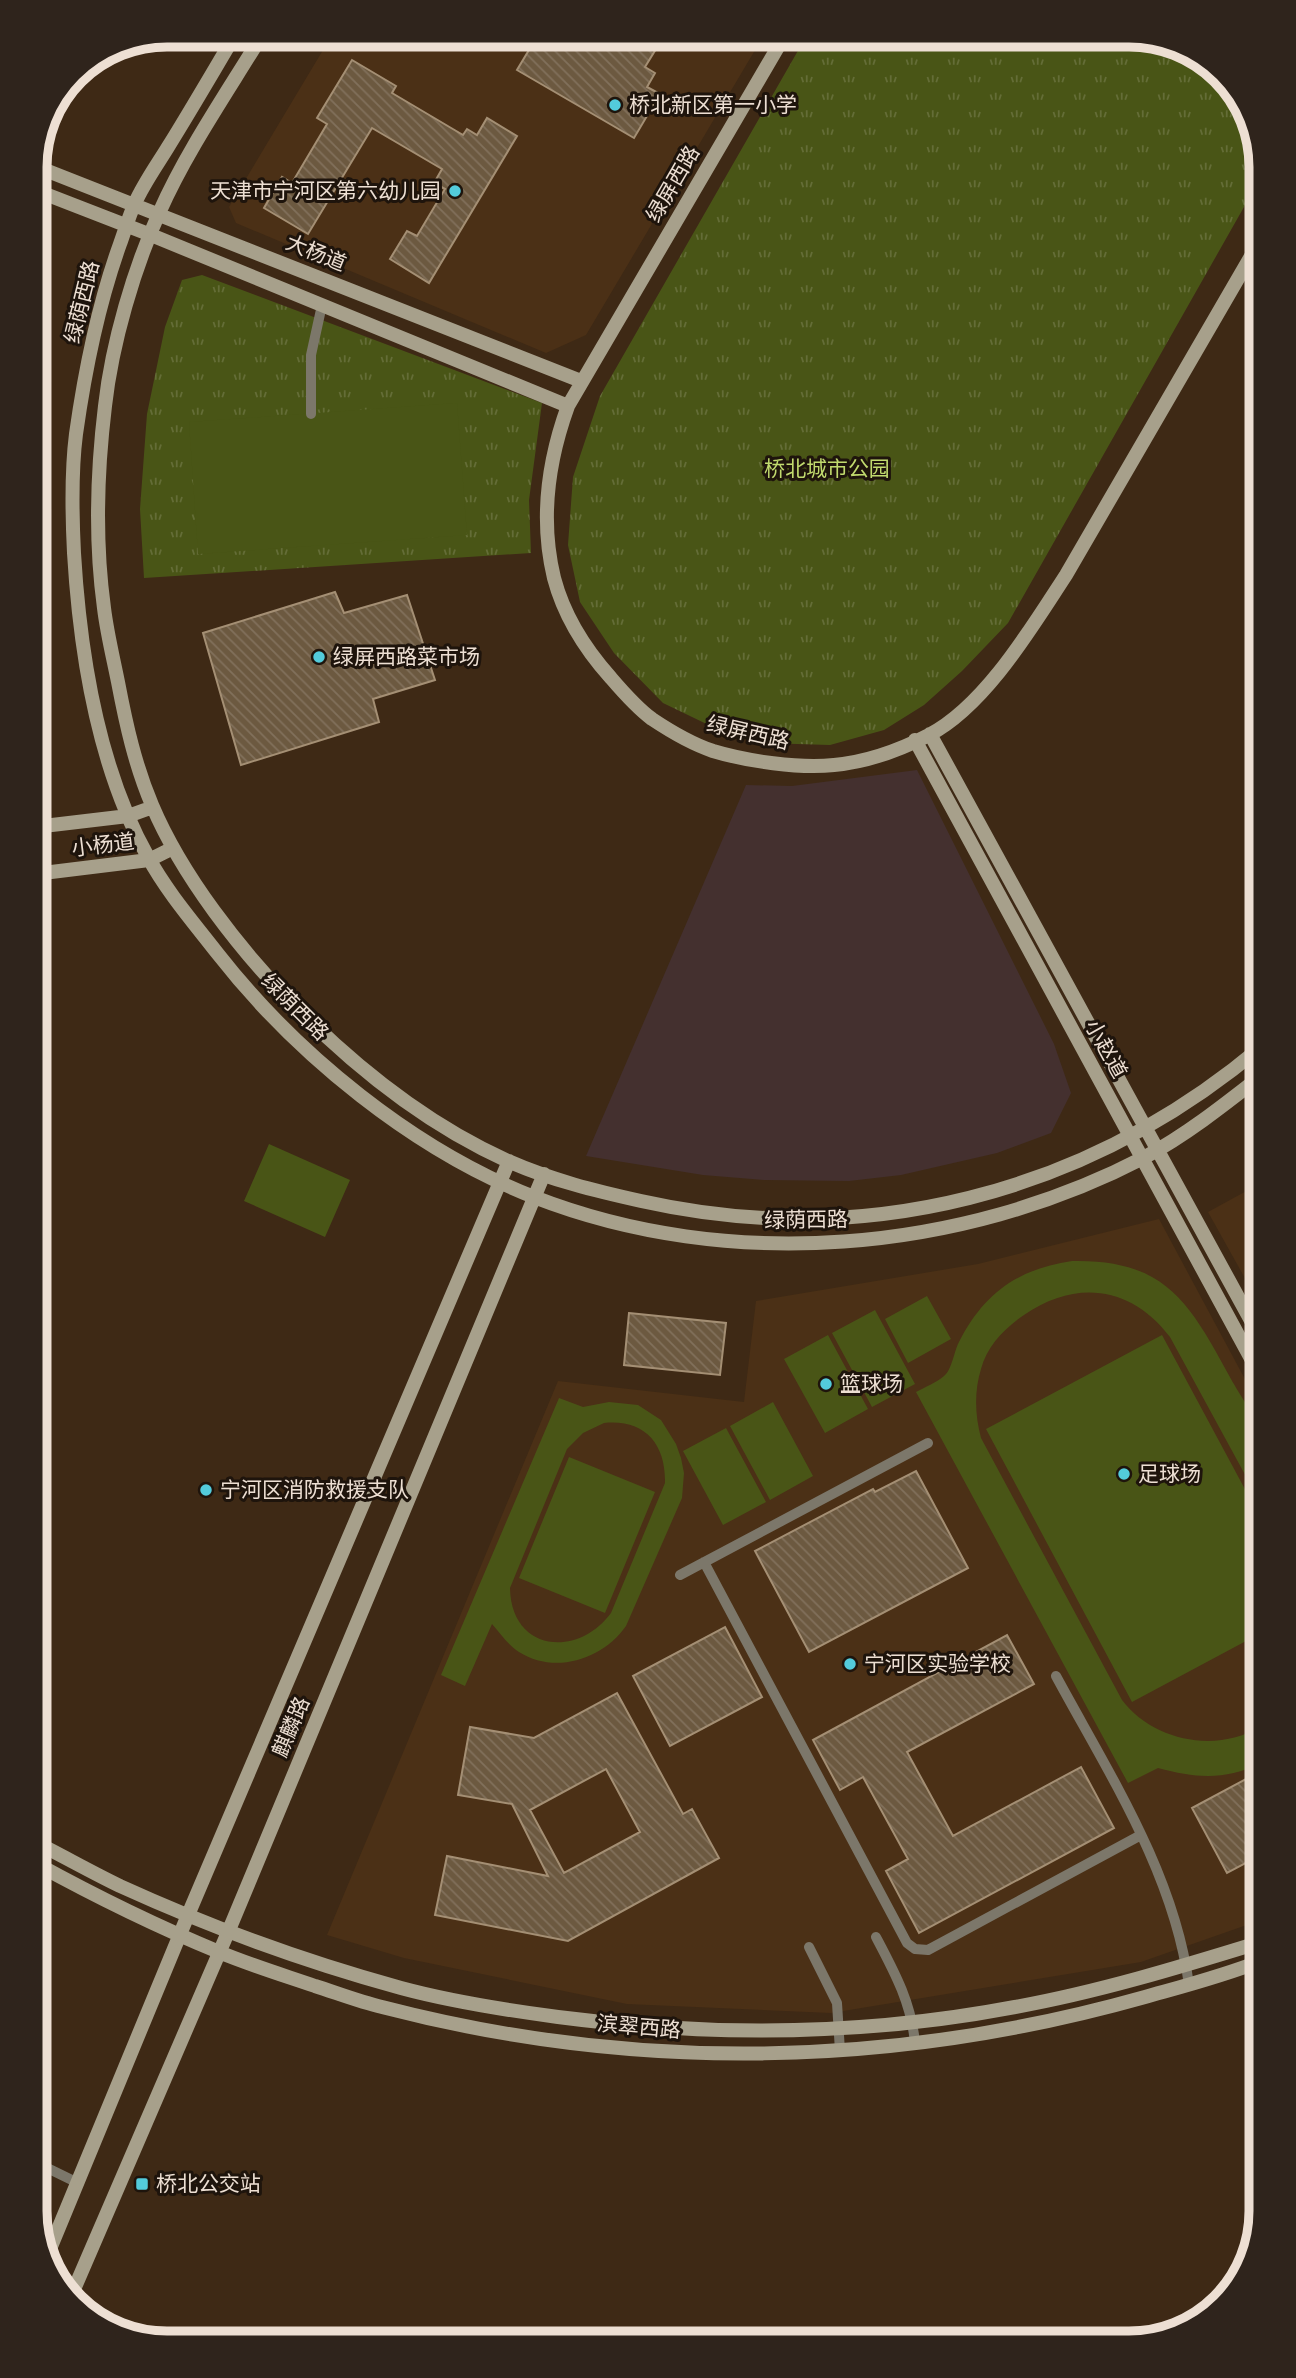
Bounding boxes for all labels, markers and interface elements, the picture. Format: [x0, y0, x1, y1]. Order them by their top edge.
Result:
place label: 桥北新区第一小学 [629, 91, 797, 116]
marker: 桥北新区第一小学 [607, 97, 623, 113]
street label: 绿屏西路 [640, 141, 704, 226]
place label: 天津市宁河区第六幼儿园 [210, 177, 441, 202]
marker: 天津市宁河区第六幼儿园 [447, 183, 463, 199]
street label: 大杨道 [283, 228, 350, 275]
street label: 绿荫西路 [58, 258, 103, 345]
park label: 桥北城市公园 [764, 455, 890, 480]
place label: 绿屏西路菜市场 [333, 643, 480, 668]
marker: 绿屏西路菜市场 [311, 649, 327, 665]
street label: 绿屏西路 [705, 710, 792, 753]
street label: 小杨道 [70, 827, 136, 860]
street label: 绿荫西路 [258, 967, 335, 1044]
street label: 小赵道 [1081, 1015, 1134, 1082]
street label: 绿荫西路 [764, 1205, 848, 1232]
place label: 篮球场 [840, 1370, 903, 1395]
marker: 篮球场 [818, 1376, 834, 1392]
place label: 足球场 [1138, 1460, 1201, 1485]
marker: 足球场 [1116, 1466, 1132, 1482]
place label: 宁河区消防救援支队 [220, 1476, 409, 1501]
marker: 宁河区消防救援支队 [198, 1482, 214, 1498]
place label: 宁河区实验学校 [864, 1650, 1011, 1675]
marker: 宁河区实验学校 [842, 1656, 858, 1672]
street label: 麒麟路 [266, 1693, 313, 1760]
street label: 滨翠西路 [596, 2009, 682, 2042]
place label: 桥北公交站 [156, 2170, 261, 2195]
marker: 桥北公交站 [134, 2176, 150, 2192]

